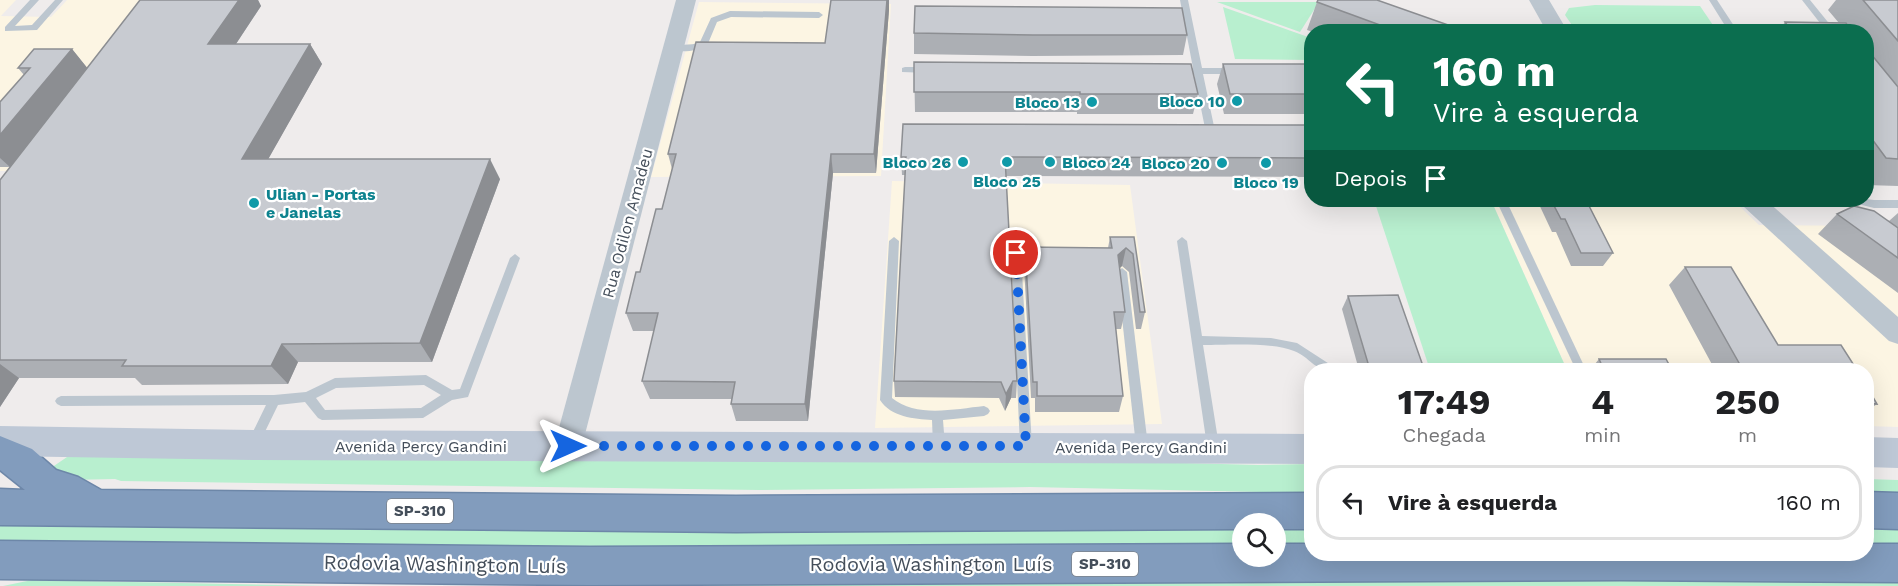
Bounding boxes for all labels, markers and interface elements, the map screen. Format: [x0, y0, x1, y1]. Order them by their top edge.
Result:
text: 160 m [1433, 47, 1556, 96]
icon: left [1334, 48, 1412, 126]
place label: Bloco 10 [1159, 92, 1225, 111]
place label: Bloco 13 [1015, 93, 1080, 112]
marker: Bloco 10 [1230, 94, 1244, 108]
marker: Bloco 13 [1085, 95, 1099, 109]
text: Vire à esquerda [1433, 97, 1639, 129]
street label: Rua Odilon Amadeu [598, 146, 657, 300]
place label: Bloco 26 [883, 153, 951, 172]
place label: Bloco 24 [1062, 153, 1131, 172]
place label: Bloco 20 [1141, 154, 1210, 173]
marker: Bloco 26 [956, 155, 970, 169]
marker: Bloco 25 [1000, 155, 1014, 169]
marker: Bloco 24 [1043, 155, 1057, 169]
marker: Bloco 20 [1215, 156, 1229, 170]
marker: Bloco 19 [1259, 156, 1273, 170]
icon: arrive [1419, 162, 1452, 195]
text: Depois [1334, 166, 1407, 191]
place label: Bloco 25 [973, 172, 1041, 191]
place label: Bloco 19 [1233, 173, 1299, 192]
place label: Ulian - Portas e Janelas [266, 185, 376, 222]
marker: Ulian - Portas e Janelas [247, 196, 261, 210]
pin [990, 227, 1041, 278]
icon: arrive [999, 236, 1032, 269]
text: 17:49 [1398, 381, 1491, 423]
text: 4 [1591, 381, 1614, 423]
text: 250 [1715, 381, 1780, 423]
position arrow [536, 414, 600, 478]
text: Chegada [1402, 423, 1486, 447]
text: min [1584, 423, 1621, 447]
text: m [1738, 423, 1757, 447]
street label: Avenida Percy Gandini [335, 437, 507, 456]
street label: Avenida Percy Gandini [1055, 438, 1227, 457]
icon: left [1337, 486, 1370, 519]
text: Vire à esquerda [1388, 490, 1557, 515]
text: 160 m [1777, 490, 1841, 515]
road number: SP-310 [387, 499, 453, 523]
map controls [1232, 513, 1286, 567]
button: search [1232, 513, 1286, 567]
street label: Rodovia Washington Luís [323, 550, 567, 578]
street label: Rodovia Washington Luís [810, 552, 1052, 576]
road number: SP-310 [1072, 552, 1138, 576]

